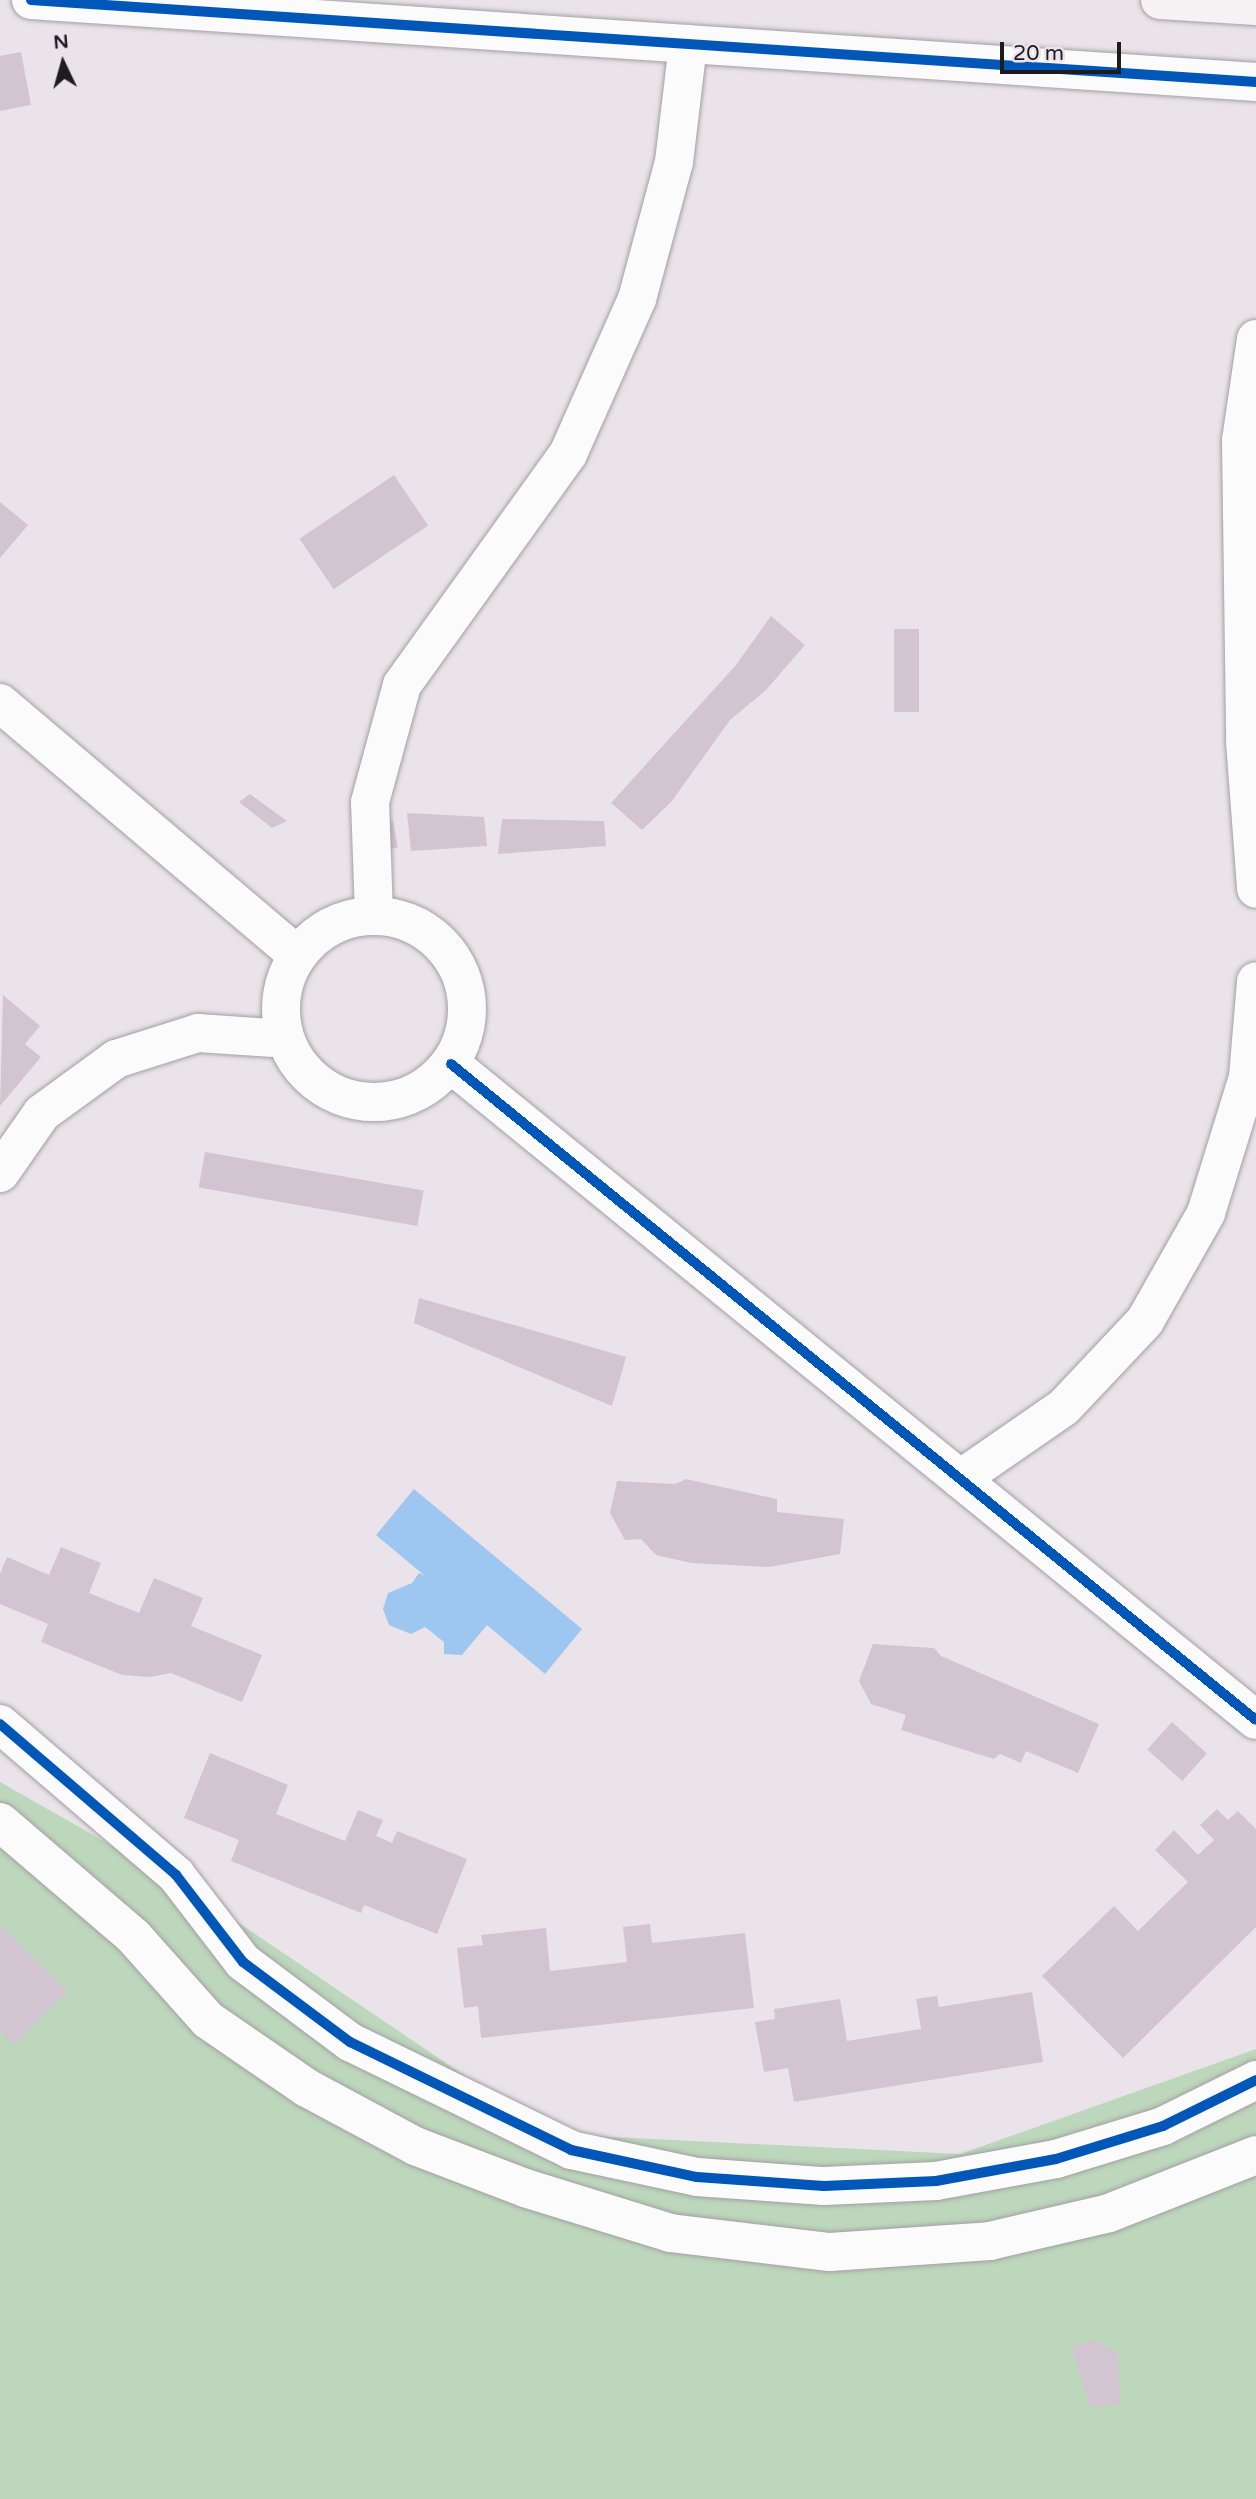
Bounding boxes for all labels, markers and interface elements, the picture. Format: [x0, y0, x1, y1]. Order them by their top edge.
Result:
north arrow [28, 28, 98, 98]
scale bar [1004, 28, 1125, 72]
text: N [53, 30, 70, 54]
text: 20 m [1013, 41, 1064, 66]

